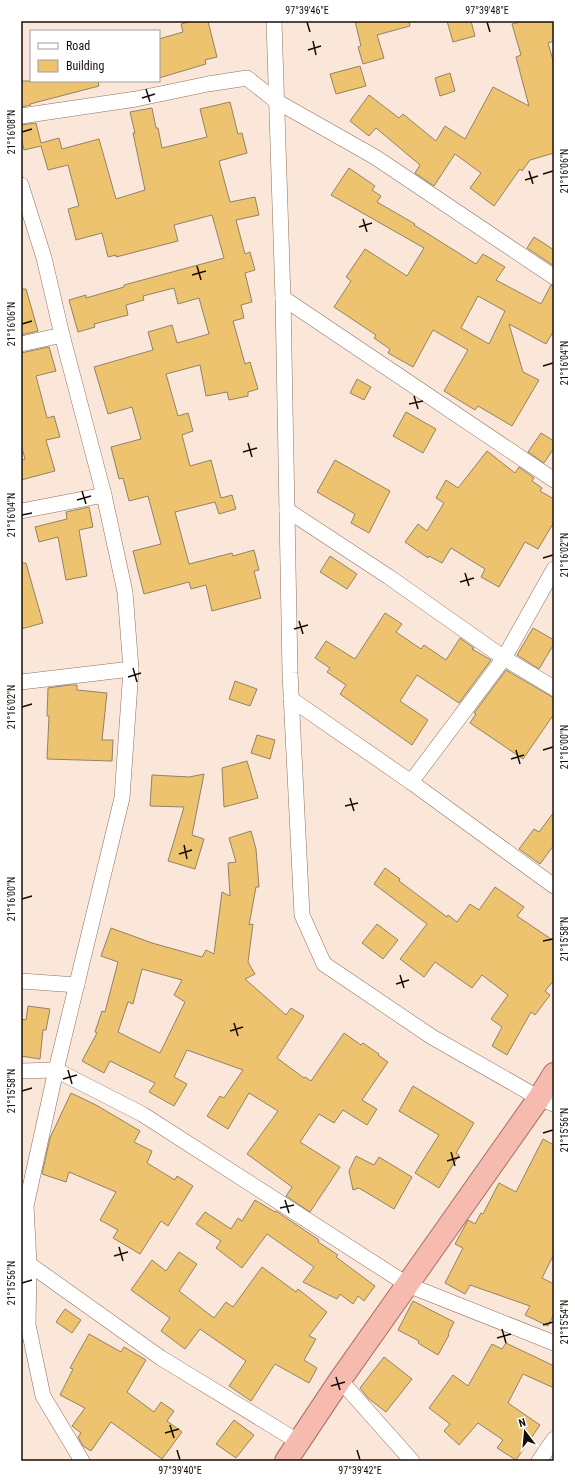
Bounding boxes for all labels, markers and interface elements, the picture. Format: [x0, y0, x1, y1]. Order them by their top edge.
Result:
text: 97°39'46"E [285, 5, 329, 16]
text: 97°39'48"E [465, 5, 509, 16]
legend [30, 30, 160, 82]
text: Road [66, 39, 90, 53]
text: Building [66, 59, 104, 73]
text: 21°16'08"N [6, 110, 17, 154]
text: 21°16'06"N [559, 149, 570, 193]
text: 21°16'06"N [6, 302, 17, 346]
text: 21°16'04"N [559, 341, 570, 385]
text: 21°16'04"N [6, 493, 17, 537]
text: 21°16'02"N [559, 533, 570, 577]
text: 21°16'02"N [6, 685, 17, 729]
text: 21°16'00"N [559, 725, 570, 769]
text: 21°16'00"N [6, 877, 17, 921]
text: 21°15'58"N [559, 917, 570, 961]
text: 21°15'58"N [6, 1069, 17, 1113]
text: 21°15'56"N [559, 1108, 570, 1152]
text: 21°15'56"N [6, 1261, 17, 1305]
text: 21°15'54"N [559, 1300, 570, 1344]
north arrow [505, 1412, 545, 1452]
text: N [517, 1416, 528, 1430]
text: 97°39'40"E [158, 1465, 202, 1476]
text: 97°39'42"E [338, 1465, 382, 1476]

